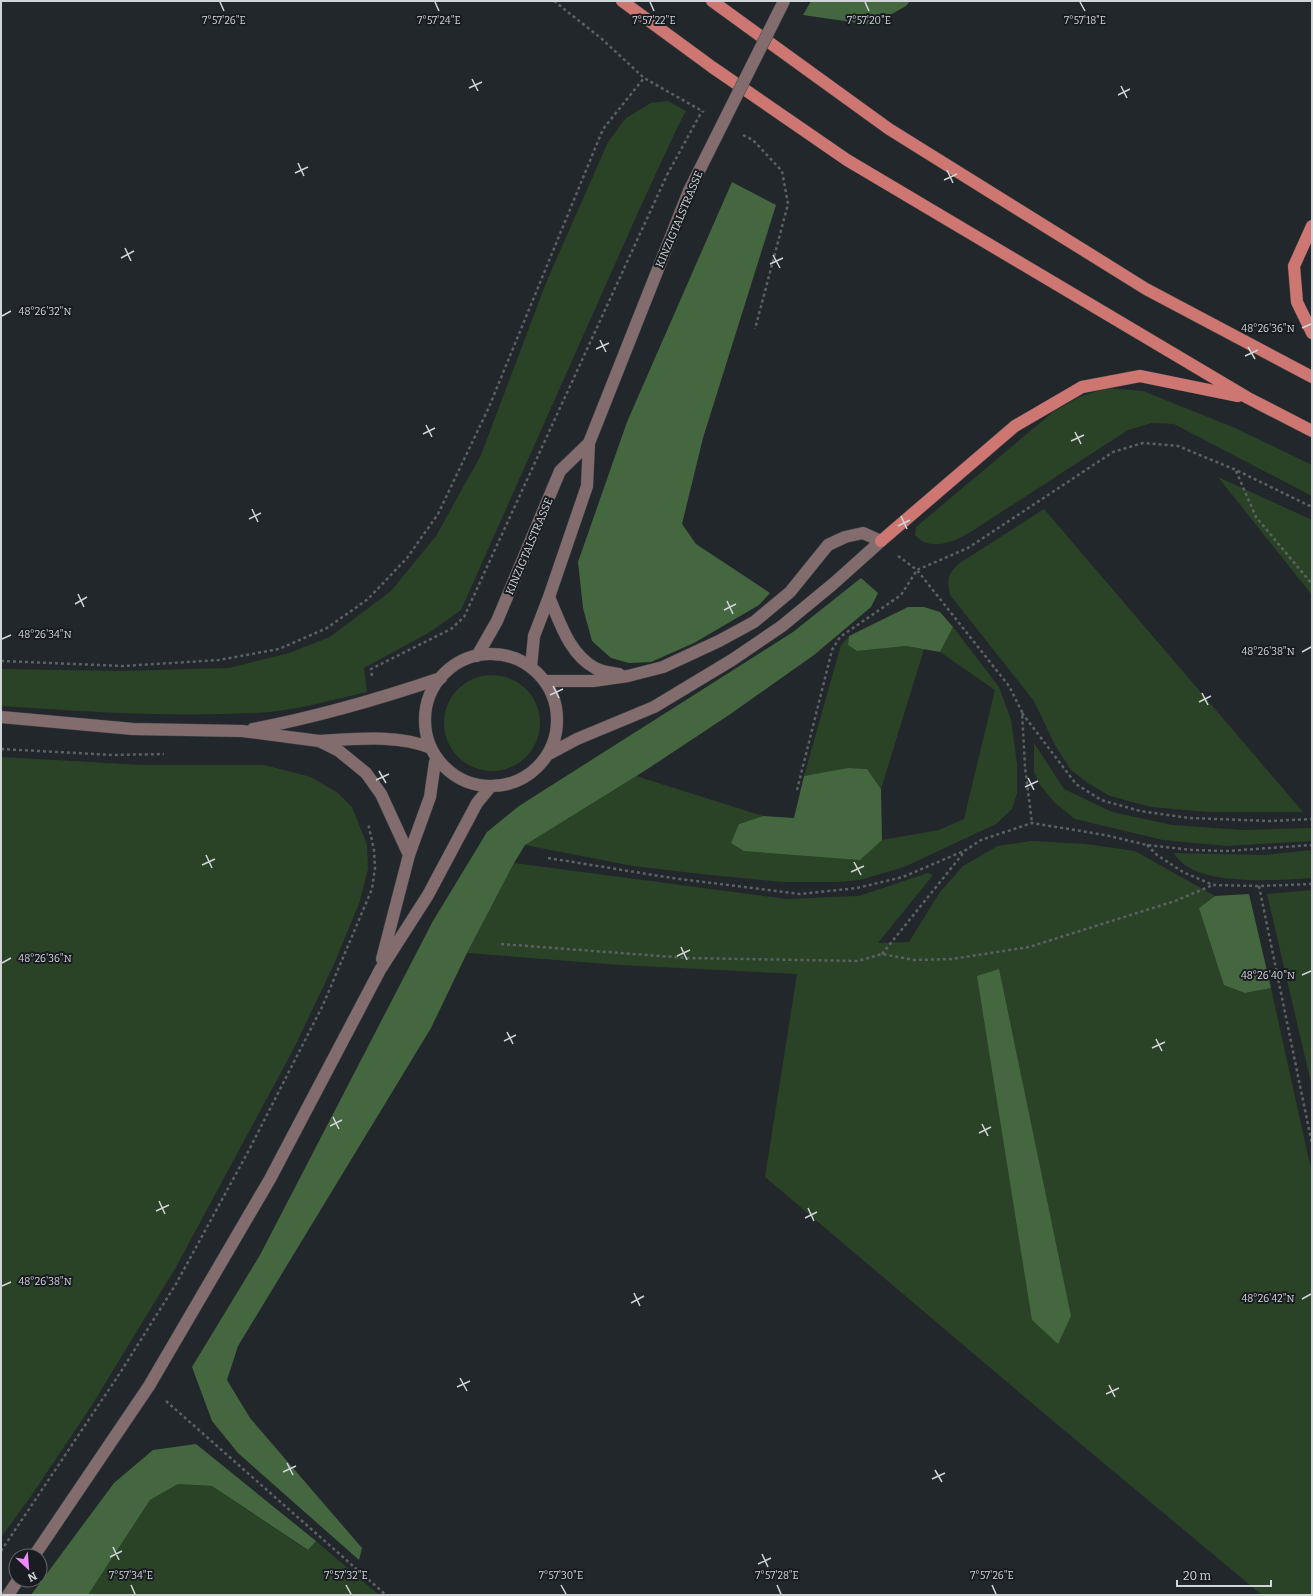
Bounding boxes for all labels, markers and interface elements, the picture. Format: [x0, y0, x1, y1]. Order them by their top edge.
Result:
text: 7°57'26"E [202, 15, 246, 27]
text: 7°57'24"E [417, 15, 461, 27]
text: 7°57'22"E [632, 15, 676, 27]
text: 7°57'20"E [847, 15, 891, 27]
text: 7°57'18"E [1064, 15, 1106, 27]
street label: KINZIGTALSTRASSE [653, 169, 706, 270]
text: 48°26'32"N [19, 306, 72, 318]
text: 48°26'36"N [1241, 323, 1295, 335]
street label: KINZIGTALSTRASSE [503, 496, 556, 597]
text: 48°26'34"N [18, 629, 72, 641]
text: 48°26'38"N [1241, 646, 1295, 658]
text: 48°26'36"N [18, 953, 72, 965]
text: 48°26'40"N [1241, 970, 1295, 982]
text: 48°26'38"N [18, 1276, 72, 1288]
text: 48°26'42"N [1242, 1293, 1295, 1305]
north arrow [8, 1548, 48, 1588]
scale bar [1177, 1562, 1271, 1588]
text: N [25, 1569, 39, 1584]
text: 20 m [1183, 1569, 1212, 1583]
text: 7°57'34"E [109, 1570, 153, 1582]
text: 7°57'32"E [324, 1570, 368, 1582]
text: 7°57'30"E [539, 1570, 583, 1582]
text: 7°57'28"E [755, 1570, 799, 1582]
text: 7°57'26"E [970, 1570, 1014, 1582]

